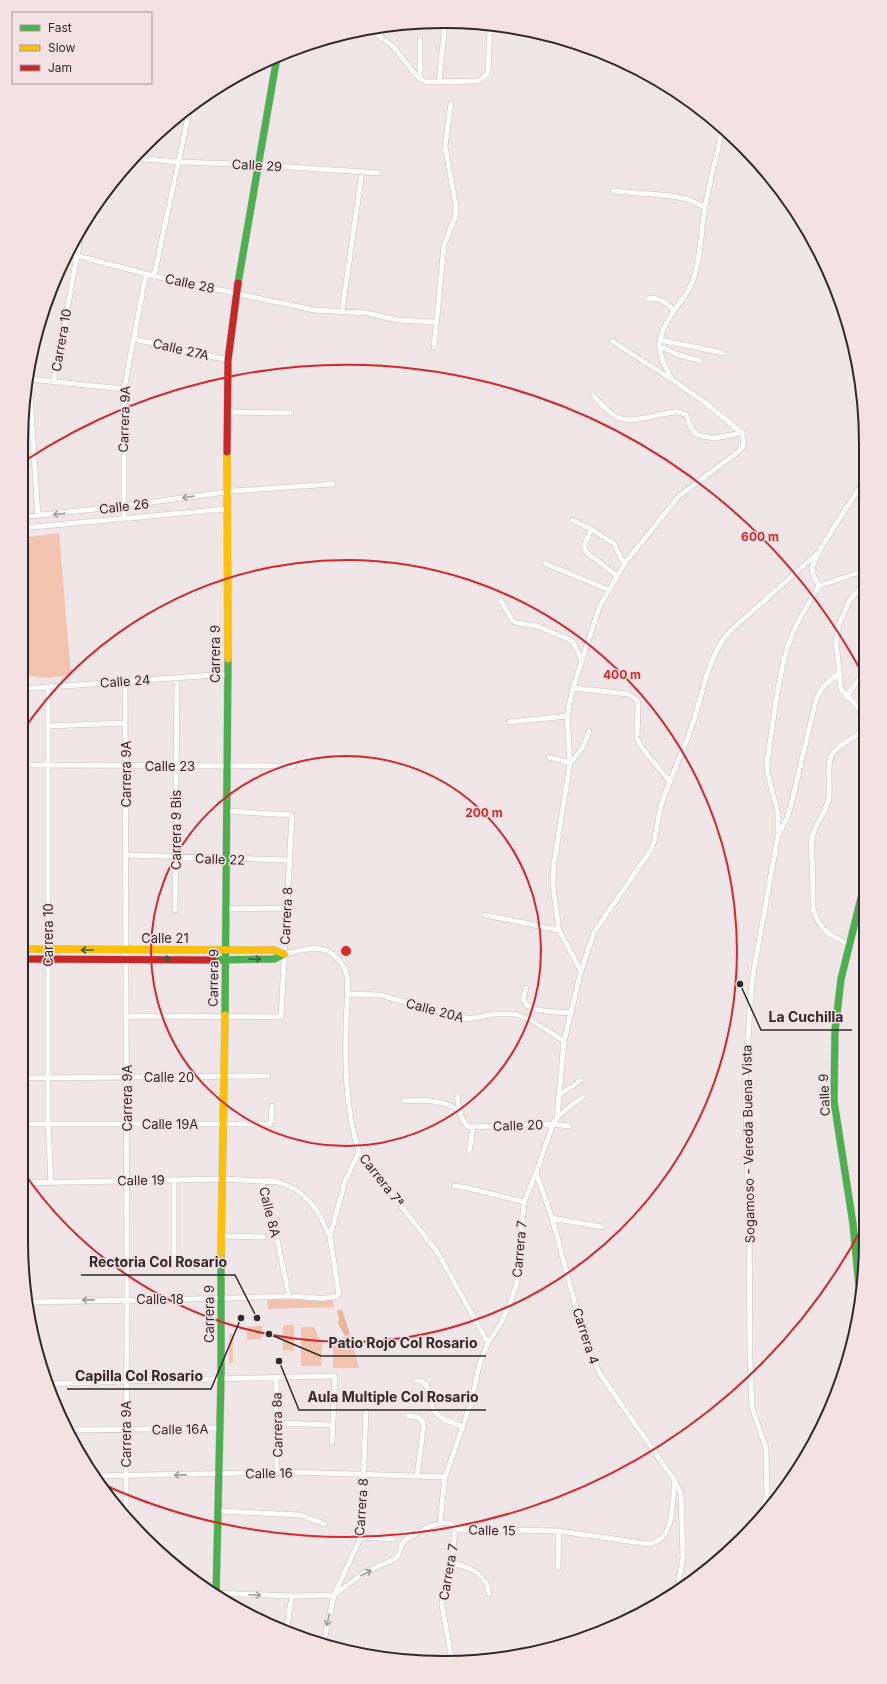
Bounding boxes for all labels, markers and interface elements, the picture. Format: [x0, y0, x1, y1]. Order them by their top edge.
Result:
legend [12, 12, 152, 84]
text: Fast [48, 20, 72, 35]
text: Slow [48, 40, 76, 55]
text: Jam [48, 60, 72, 75]
street label: Calle 29 [231, 156, 283, 174]
street label: Calle 28 [164, 270, 216, 296]
street label: Carrera 10 [48, 307, 74, 373]
street label: Calle 27A [151, 335, 211, 363]
street label: Carrera 9A [115, 385, 133, 453]
one-way arrow [182, 493, 195, 501]
street label: Calle 26 [98, 495, 150, 517]
one-way arrow [53, 510, 66, 517]
text: 600 m [741, 529, 779, 544]
street label: Carrera 9 [207, 625, 223, 683]
text: 400 m [603, 667, 641, 682]
street label: Calle 24 [99, 671, 151, 691]
street label: Carrera 9A [118, 740, 134, 808]
street label: Calle 23 [145, 758, 195, 774]
street label: Carrera 9 Bis [168, 790, 184, 870]
text: 200 m [465, 805, 503, 820]
street label: Calle 22 [195, 850, 245, 868]
street label: Carrera 8 [276, 887, 296, 945]
street label: Carrera 10 [40, 903, 56, 967]
street label: Calle 21 [141, 930, 189, 946]
centre of rings [339, 944, 353, 958]
one-way arrow [81, 946, 94, 954]
street label: Carrera 9 [204, 949, 222, 1007]
one-way arrow [158, 955, 171, 963]
one-way arrow [248, 955, 261, 963]
street label: Calle 20A [404, 995, 466, 1025]
callout: La Cuchilla [761, 1004, 852, 1030]
text: La Cuchilla [769, 1008, 843, 1025]
street label: Sogamoso - Vereda Buena Vista [738, 1045, 758, 1243]
street label: Carrera 9A [119, 1064, 135, 1132]
street label: Calle 20 [144, 1069, 194, 1085]
street label: Calle 9 [815, 1073, 833, 1117]
street label: Calle 19A [142, 1116, 198, 1132]
street label: Calle 20 [493, 1116, 543, 1134]
street label: Carrera 7ª [356, 1150, 408, 1210]
street label: Calle 19 [117, 1172, 165, 1188]
street label: Calle 8A [256, 1185, 284, 1239]
street label: Carrera 7 [509, 1220, 529, 1278]
callout: Rectoria Col Rosario [81, 1249, 235, 1275]
text: Rectoria Col Rosario [89, 1253, 227, 1270]
street label: Carrera 9 [201, 1285, 217, 1343]
street label: Calle 18 [136, 1291, 184, 1307]
one-way arrow [82, 1296, 95, 1304]
street label: Carrera 4 [569, 1306, 603, 1366]
callout: Patio Rojo Col Rosario [321, 1330, 486, 1356]
text: Patio Rojo Col Rosario [329, 1334, 478, 1351]
callout: Capilla Col Rosario [67, 1363, 211, 1389]
text: Capilla Col Rosario [75, 1367, 203, 1384]
callout: Aula Multiple Col Rosario [299, 1384, 486, 1410]
text: Aula Multiple Col Rosario [307, 1388, 479, 1405]
street label: Carrera 8a [268, 1392, 286, 1458]
street label: Carrera 9A [118, 1400, 134, 1468]
street label: Calle 16A [152, 1421, 208, 1437]
street label: Calle 16 [245, 1465, 293, 1481]
one-way arrow [174, 1471, 187, 1478]
street label: Carrera 8 [351, 1477, 371, 1537]
street label: Calle 15 [468, 1522, 516, 1538]
street label: Carrera 7 [435, 1542, 461, 1602]
one-way arrow [360, 1568, 372, 1576]
one-way arrow [248, 1591, 261, 1599]
one-way arrow [324, 1613, 332, 1626]

